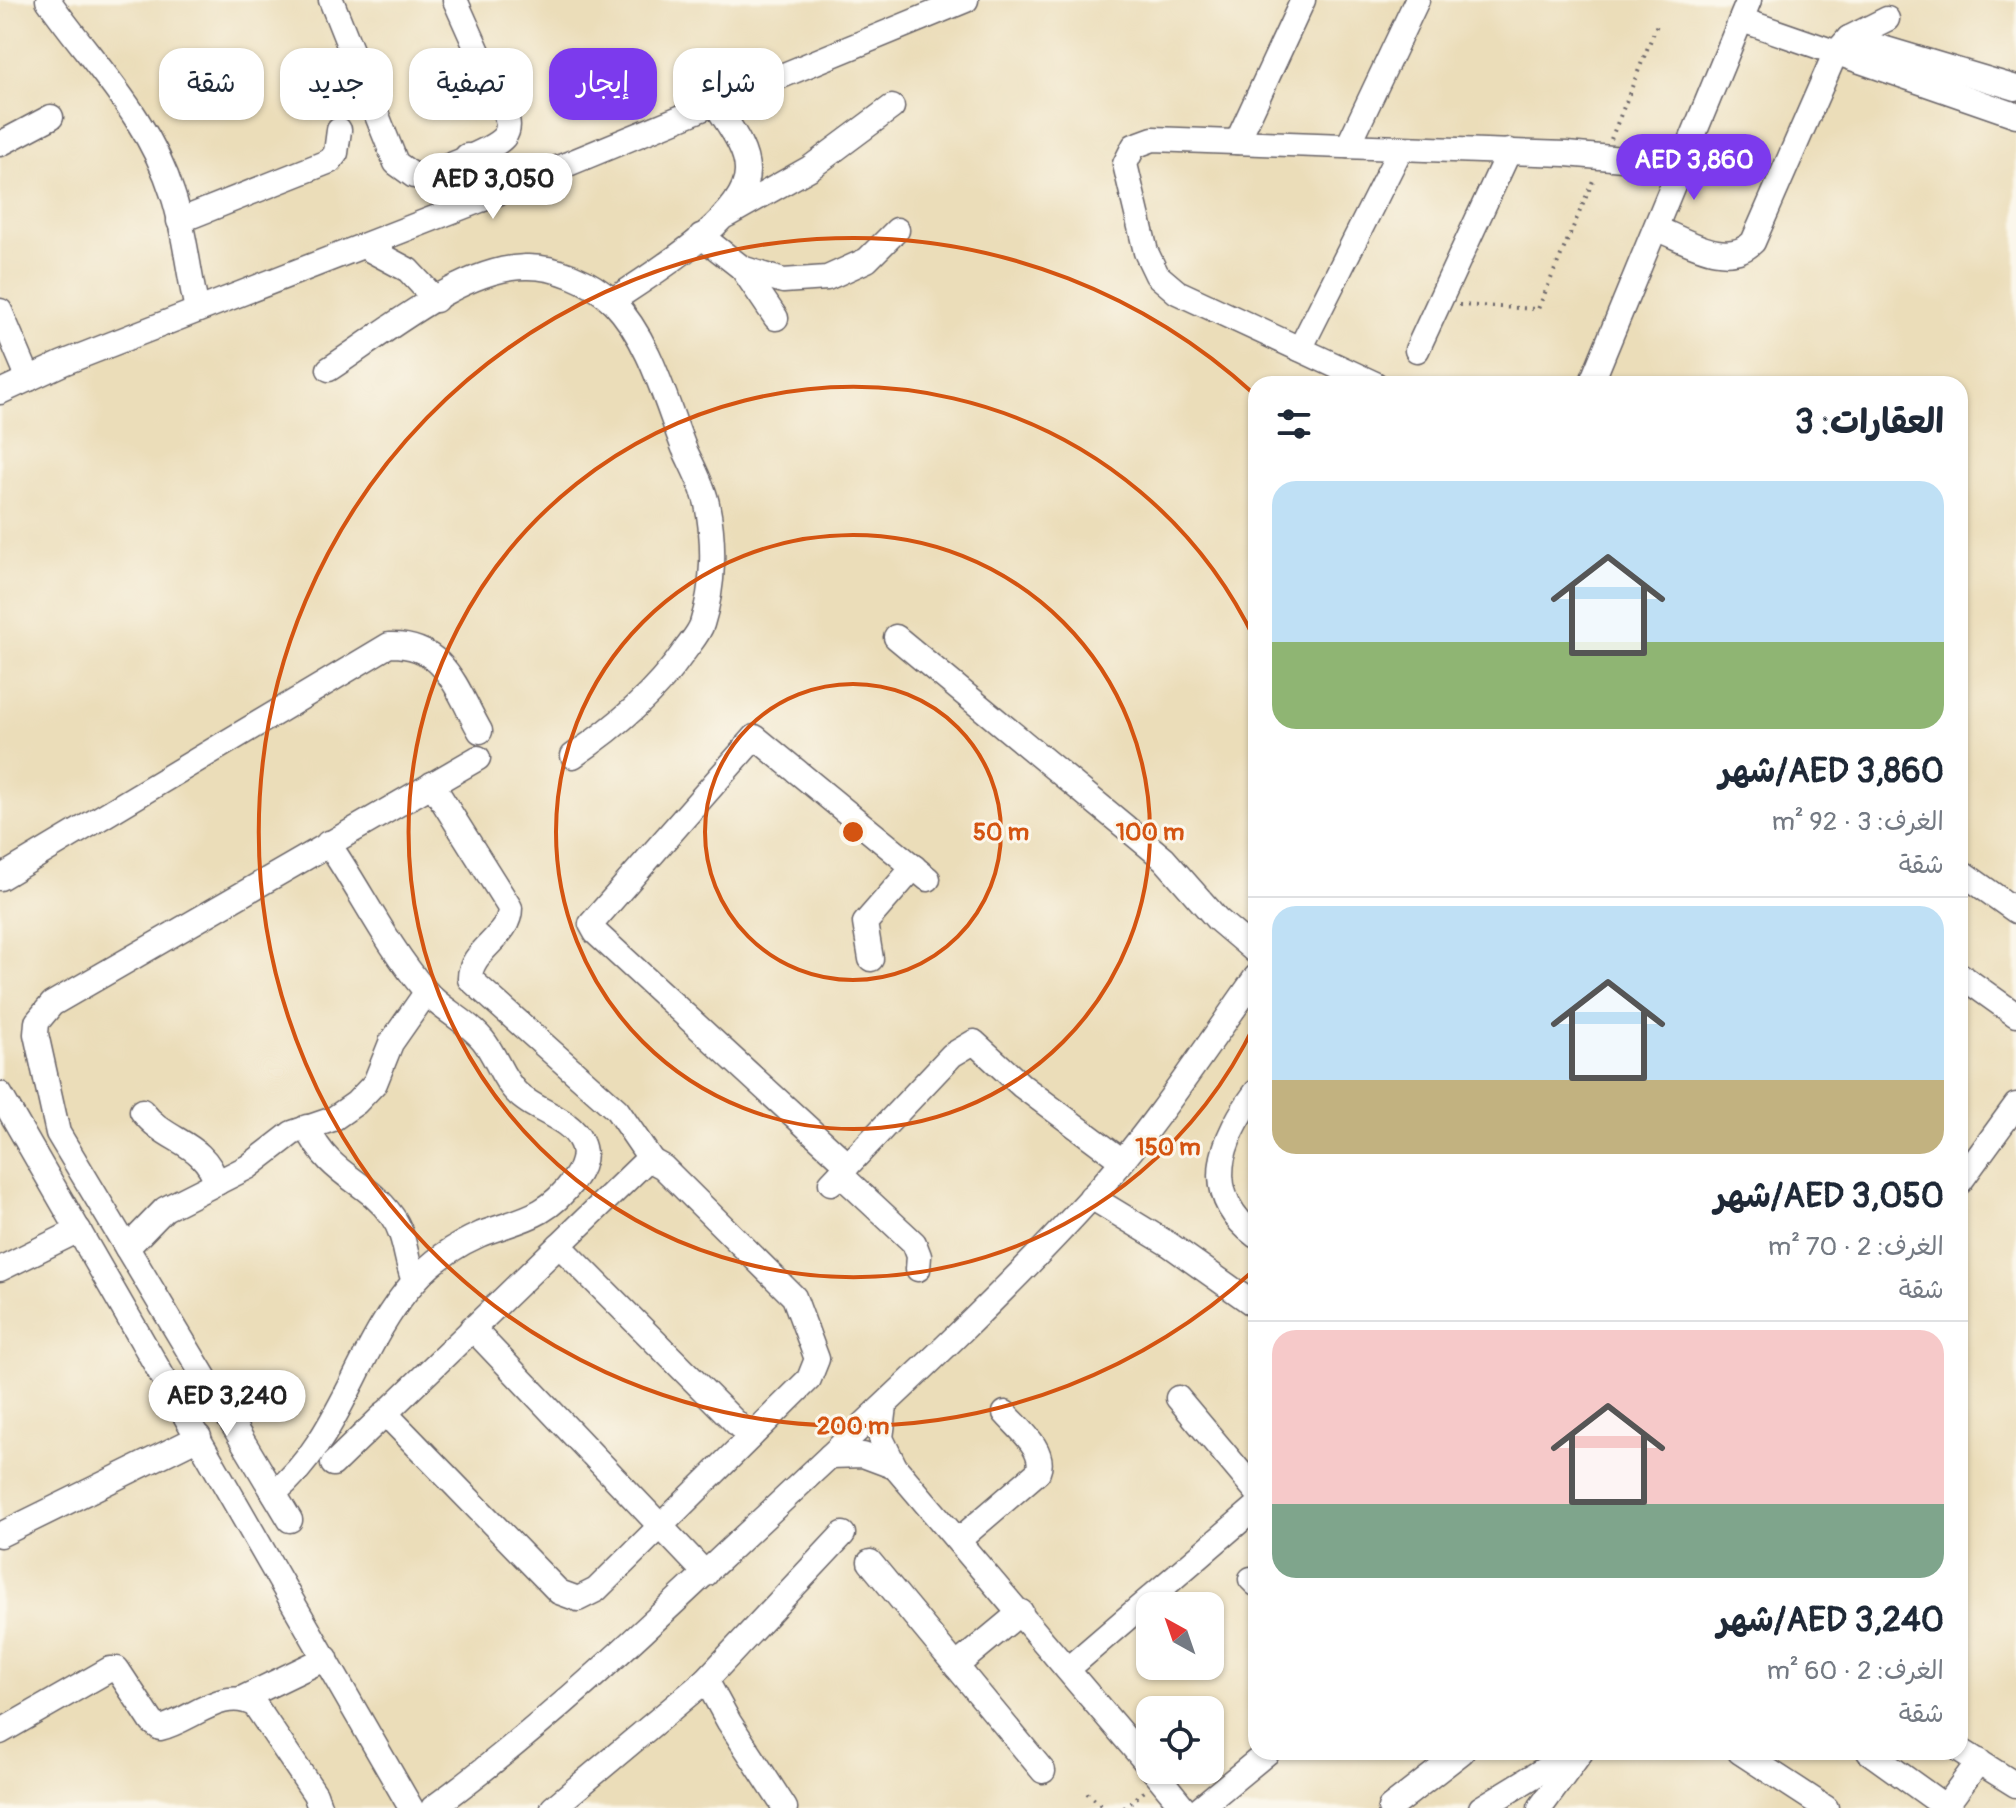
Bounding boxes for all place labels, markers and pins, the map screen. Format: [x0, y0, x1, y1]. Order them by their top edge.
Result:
pin: AED 3,860 [1602, 134, 1786, 202]
pin: AED 3,050 [401, 153, 585, 221]
centre of rings [839, 818, 867, 846]
pin: AED 3,240 [135, 1370, 319, 1438]

